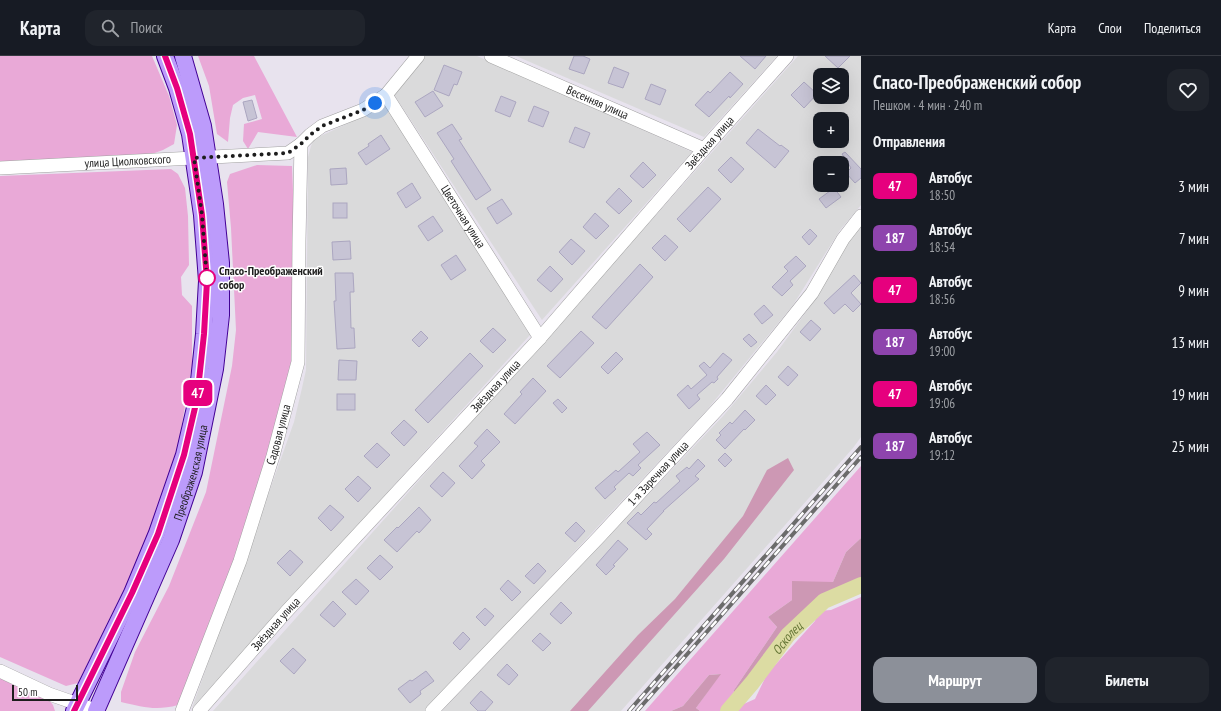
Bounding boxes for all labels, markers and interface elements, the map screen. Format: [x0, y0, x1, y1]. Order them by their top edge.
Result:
search box [85, 10, 365, 46]
text: Карта [20, 16, 61, 40]
icon: search [99, 17, 121, 39]
text: Поиск [131, 18, 163, 37]
text: Карта [1048, 19, 1076, 37]
text: Слои [1098, 19, 1122, 37]
text: Поделиться [1144, 19, 1201, 37]
map controls [813, 68, 849, 192]
button: layers [813, 68, 849, 104]
button: heart [1167, 69, 1209, 111]
text: Спасо-Преображенский собор [873, 70, 1081, 94]
street label: Весенняя улица [564, 82, 631, 122]
your location [365, 93, 385, 113]
text: Пешком · 4 мин · 240 m [873, 97, 982, 114]
button: + [813, 112, 849, 148]
street label: Звёздная улица [682, 113, 737, 172]
text: Отправления [873, 132, 945, 151]
street label: улица Циолковского [84, 151, 171, 171]
button: − [813, 156, 849, 192]
text: Автобус [929, 168, 972, 187]
text: 47 [888, 177, 902, 195]
text: 3 мин [1178, 177, 1209, 196]
street label: Цветочная улица [438, 182, 489, 251]
text: 18:50 [929, 187, 955, 204]
text: Автобус [929, 220, 972, 239]
text: 187 [885, 229, 905, 247]
text: 7 мин [1179, 229, 1209, 248]
text: 18:54 [929, 239, 955, 256]
place label: Спасо-Преображенский собор [219, 263, 323, 292]
marker: Спасо-Преображенский собор [198, 269, 216, 287]
text: Автобус [929, 272, 972, 291]
text: 47 [888, 281, 902, 299]
text: 9 мин [1178, 281, 1209, 300]
text: 18:56 [929, 291, 955, 308]
text: Автобус [929, 324, 972, 343]
text: 187 [885, 333, 905, 351]
text: 13 мин [1171, 333, 1209, 352]
text: 19:00 [929, 343, 955, 360]
street label: Звёздная улица [467, 356, 523, 415]
text: Автобус [929, 376, 972, 395]
line badge: 47 [180, 380, 216, 406]
text: 47 [191, 384, 205, 402]
text: 47 [888, 385, 902, 403]
text: 19 мин [1171, 385, 1209, 404]
text: 19:06 [929, 395, 955, 412]
street label: Садовая улица [263, 402, 293, 467]
street label: Преображенская улица [170, 423, 210, 523]
text: Автобус [929, 428, 972, 447]
street label: 1-я Заречная улица [624, 437, 692, 509]
text: 187 [885, 437, 905, 455]
text: 25 мин [1171, 437, 1209, 456]
text: 19:12 [929, 447, 955, 464]
street label: Звёздная улица [248, 594, 303, 653]
water label: Осколец [768, 617, 807, 658]
button: Маршрут [873, 657, 1037, 703]
button: Билеты [1045, 657, 1209, 703]
scale bar [12, 683, 78, 702]
text: 50 m [18, 685, 37, 699]

